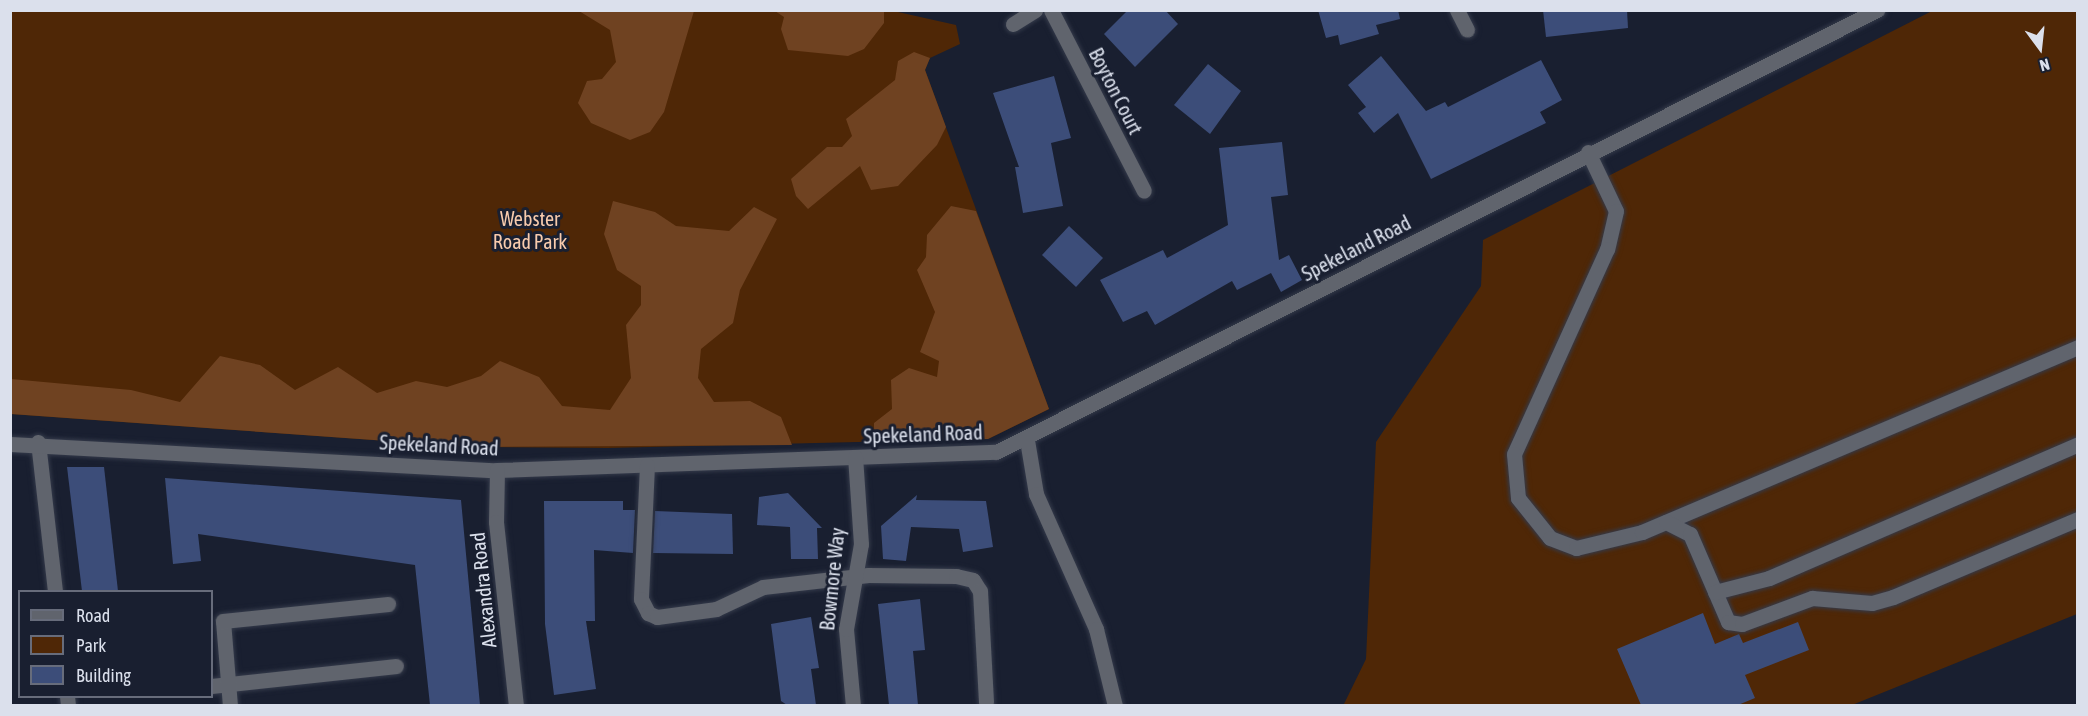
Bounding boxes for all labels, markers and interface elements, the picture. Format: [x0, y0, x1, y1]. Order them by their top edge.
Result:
north arrow [2010, 18, 2070, 78]
street label: Boyton Court [1084, 44, 1148, 138]
text: N [2038, 55, 2052, 75]
park label: Webster Road Park [493, 206, 567, 253]
street label: Spekeland Road [1297, 210, 1415, 286]
street label: Spekeland Road [863, 420, 983, 448]
street label: Spekeland Road [379, 430, 499, 460]
street label: Bowmore Way [815, 526, 849, 632]
street label: Alexandra Road [465, 531, 501, 649]
legend [18, 590, 213, 698]
text: Road [76, 605, 110, 626]
text: Park [76, 635, 106, 656]
text: Building [76, 665, 131, 686]

